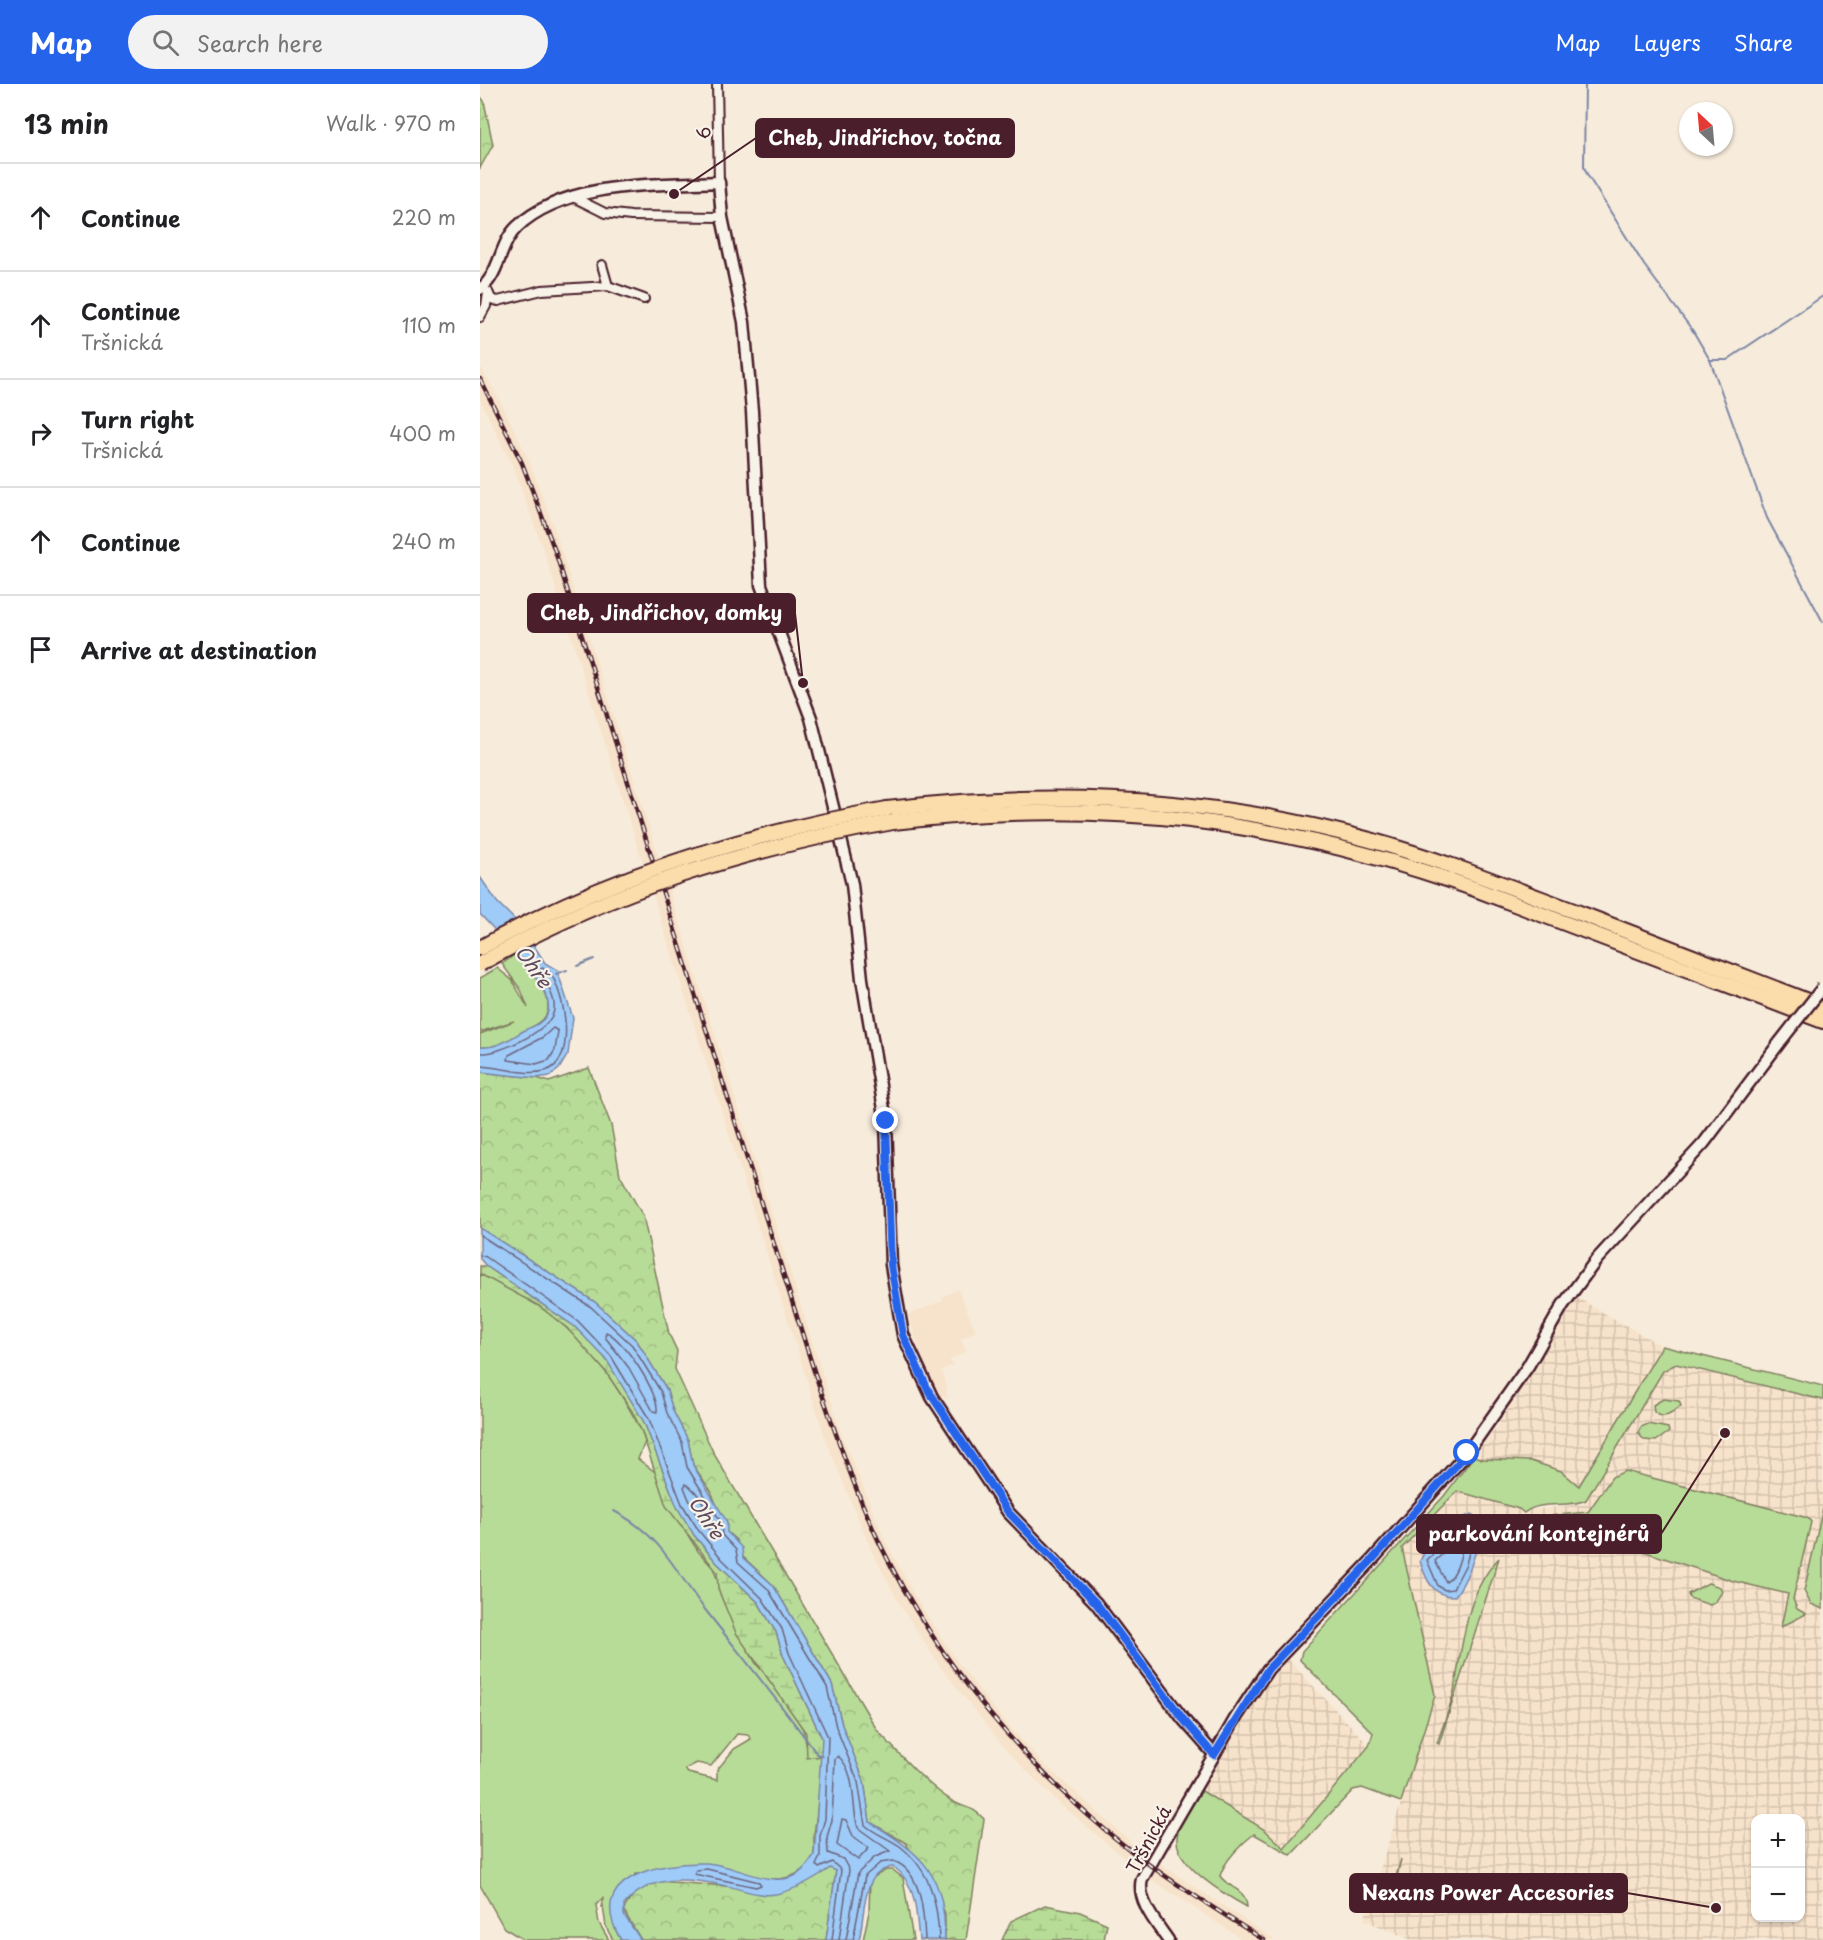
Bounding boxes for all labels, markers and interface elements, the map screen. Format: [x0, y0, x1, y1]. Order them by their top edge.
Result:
search box [128, 15, 548, 69]
text: Map [30, 21, 92, 64]
icon: search [149, 26, 182, 59]
text: Search here [197, 26, 323, 59]
text: Map [1556, 26, 1600, 58]
text: Layers [1633, 26, 1701, 58]
text: Share [1734, 26, 1793, 58]
north arrow [1679, 102, 1733, 156]
text: 13 min [24, 104, 109, 143]
text: Walk · 970 m [326, 108, 456, 138]
callout: Cheb, Jindřichov, točna [756, 119, 1014, 157]
text: Cheb, Jindřichov, točna [768, 122, 1002, 152]
street label: 6 [689, 126, 717, 140]
icon: ahead [24, 201, 57, 234]
text: Continue [81, 201, 180, 234]
text: 220 m [392, 202, 456, 232]
text: Continue [81, 294, 180, 327]
icon: ahead [24, 309, 57, 342]
text: 110 m [402, 310, 456, 340]
text: Tršnická [81, 327, 163, 357]
text: Turn right [81, 402, 194, 435]
icon: right [24, 417, 57, 450]
text: 400 m [389, 418, 456, 448]
text: Tršnická [81, 435, 163, 465]
icon: ahead [24, 525, 57, 558]
text: Continue [81, 525, 180, 558]
text: 240 m [391, 526, 456, 556]
callout: Cheb, Jindřichov, domky [528, 594, 795, 632]
text: Cheb, Jindřichov, domky [540, 597, 782, 627]
icon: arrive [24, 633, 57, 666]
text: Arrive at destination [81, 633, 317, 666]
water label: Ohře [508, 938, 561, 995]
route end [872, 1107, 898, 1133]
route start [1453, 1439, 1479, 1465]
water label: Ohře [682, 1489, 733, 1546]
callout: parkování kontejnérů [1417, 1515, 1661, 1553]
text: parkování kontejnérů [1428, 1518, 1650, 1548]
street label: Tršnická [1119, 1799, 1178, 1878]
map controls [1751, 1814, 1805, 1922]
button: + [1751, 1814, 1805, 1868]
button: − [1751, 1868, 1805, 1922]
callout: Nexans Power Accesories [1350, 1874, 1627, 1912]
text: Nexans Power Accesories [1362, 1877, 1615, 1907]

